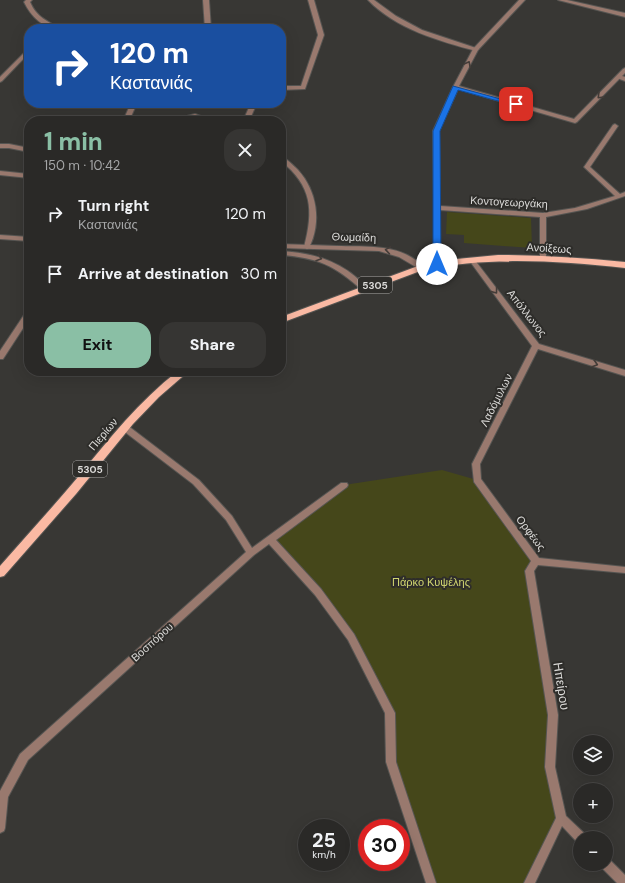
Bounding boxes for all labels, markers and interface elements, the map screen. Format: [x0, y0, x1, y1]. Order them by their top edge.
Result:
text: 120 m [110, 35, 189, 72]
icon: right [44, 40, 96, 92]
one-way arrow [463, 61, 471, 68]
text: Καστανιάς [110, 71, 193, 95]
pin [499, 87, 533, 121]
one-way arrow [597, 91, 605, 99]
icon: arrive [505, 93, 527, 115]
text: 1 min [44, 126, 103, 157]
button: close [224, 129, 266, 171]
text: 150 m · 10:42 [44, 157, 120, 174]
street label: Κοντογεωργάκη [470, 193, 548, 211]
text: Turn right [78, 196, 149, 216]
icon: right [44, 203, 66, 225]
text: 120 m [225, 204, 266, 224]
text: Καστανιάς [78, 216, 138, 233]
street label: Θωμαίδη [332, 229, 376, 245]
street label: Ανοίξεως [526, 240, 572, 256]
position arrow [416, 243, 458, 285]
one-way arrow [385, 246, 391, 255]
one-way arrow [316, 253, 323, 262]
icon: arrive [44, 263, 66, 285]
text: Arrive at destination [78, 264, 229, 284]
text: 30 m [241, 264, 277, 284]
road number: 5305 [358, 277, 392, 293]
street label: Απόλλωνος [504, 286, 550, 340]
one-way arrow [490, 287, 498, 294]
button: Exit [44, 322, 151, 368]
button: Share [159, 322, 266, 368]
one-way arrow [591, 359, 598, 368]
street label: Λαδόμυλων [477, 371, 516, 429]
street label: Πιερίων [85, 415, 121, 453]
road number: 5305 [73, 461, 107, 477]
street label: Ορφέως [513, 513, 549, 553]
park label: Πάρκο Κυψέλης [392, 575, 470, 589]
street label: Βοσπόρου [128, 619, 176, 665]
street label: Ηπείρου [549, 661, 574, 711]
map controls [573, 735, 613, 871]
button: layers [573, 735, 613, 775]
button: + [573, 783, 613, 823]
speed limit sign: 30 [358, 819, 410, 871]
text: 25 [312, 827, 336, 853]
button: − [573, 831, 613, 871]
text: km/h [312, 848, 336, 861]

